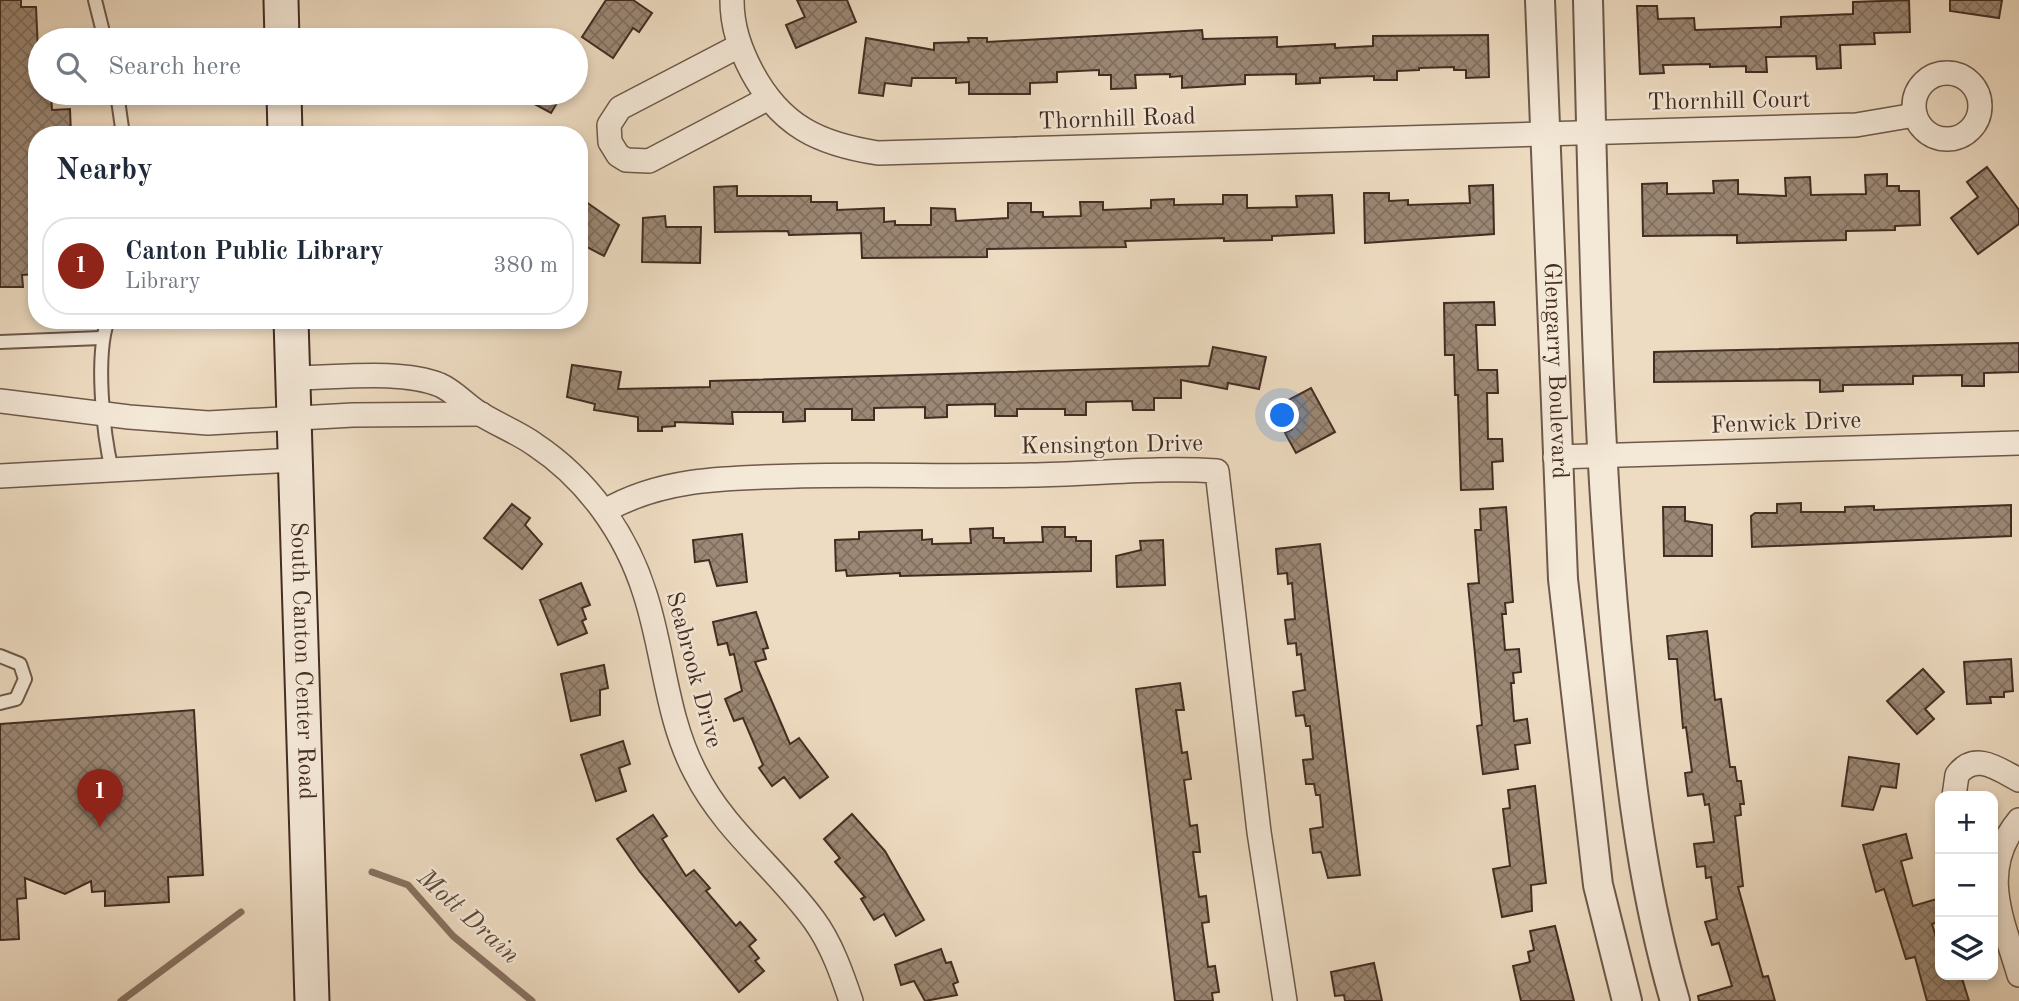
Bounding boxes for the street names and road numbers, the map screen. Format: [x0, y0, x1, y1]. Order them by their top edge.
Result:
street label: Thornhill Court [1647, 89, 1811, 115]
street label: Thornhill Road [1038, 105, 1196, 135]
street label: Glengarry Boulevard [1538, 262, 1571, 479]
street label: Fenwick Drive [1710, 409, 1862, 439]
street label: Kensington Drive [1021, 432, 1203, 460]
street label: South Canton Center Road [285, 521, 318, 800]
street label: Seabrook Drive [661, 589, 725, 751]

